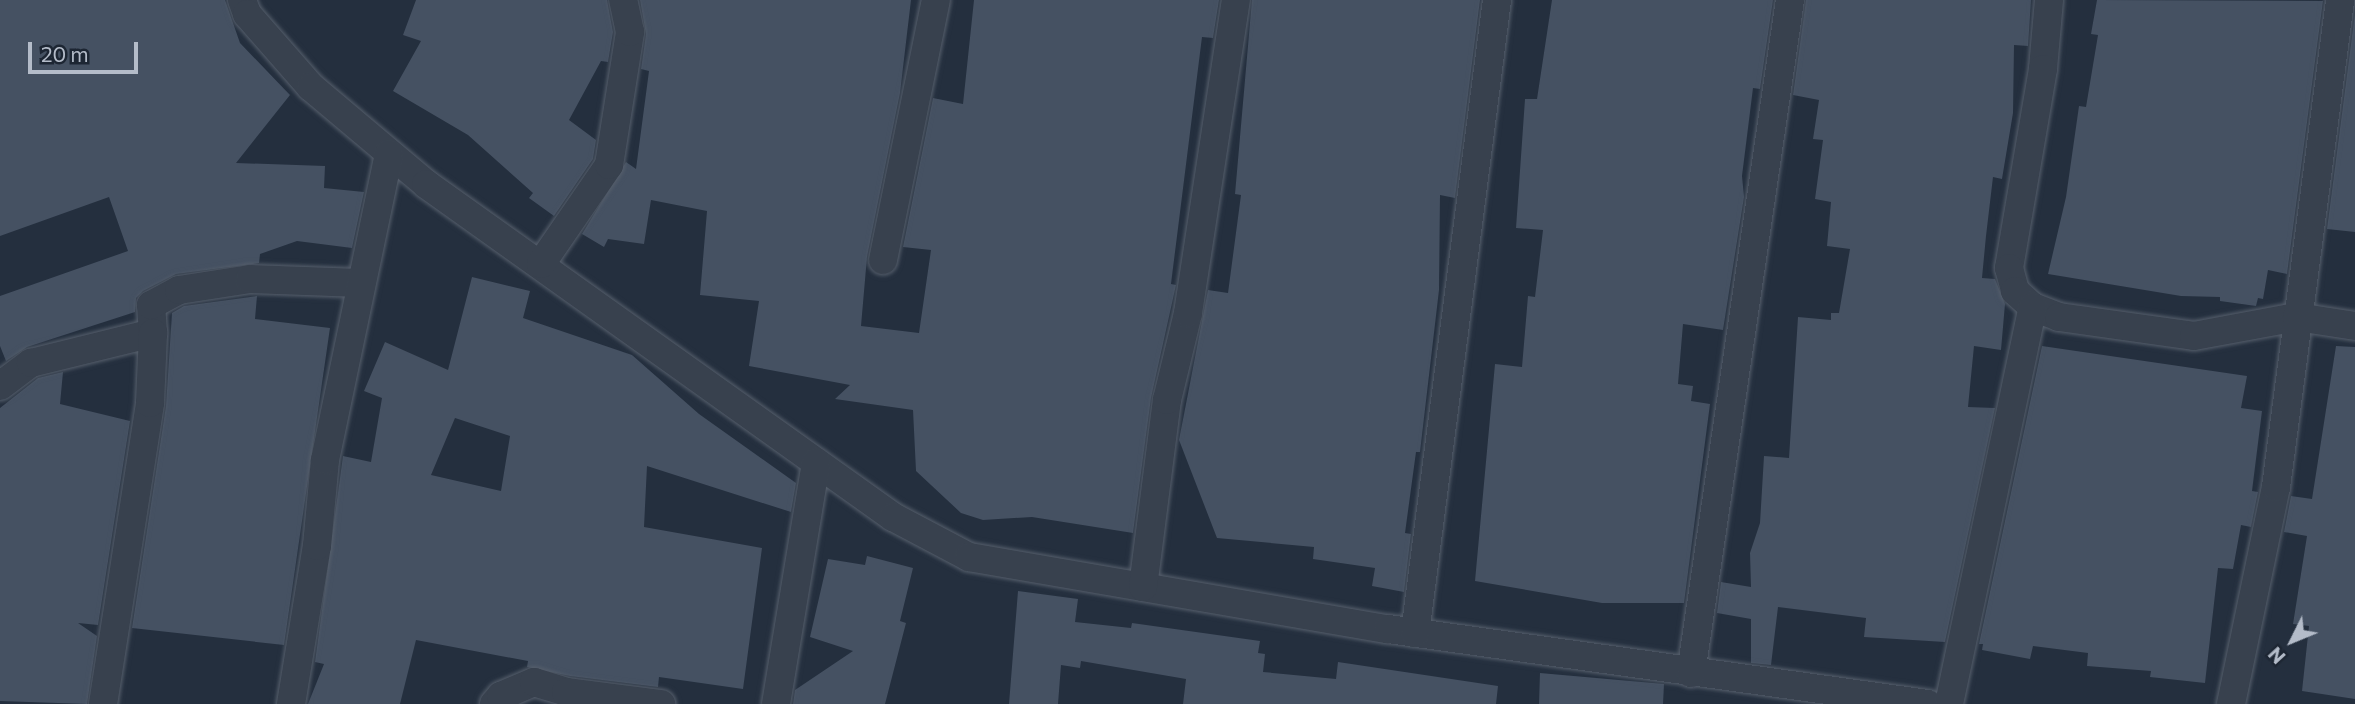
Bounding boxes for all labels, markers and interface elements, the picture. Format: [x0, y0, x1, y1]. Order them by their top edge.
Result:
scale bar [32, 28, 142, 72]
text: 20 m [41, 41, 89, 66]
north arrow [2257, 606, 2327, 676]
text: N [2263, 643, 2290, 669]

